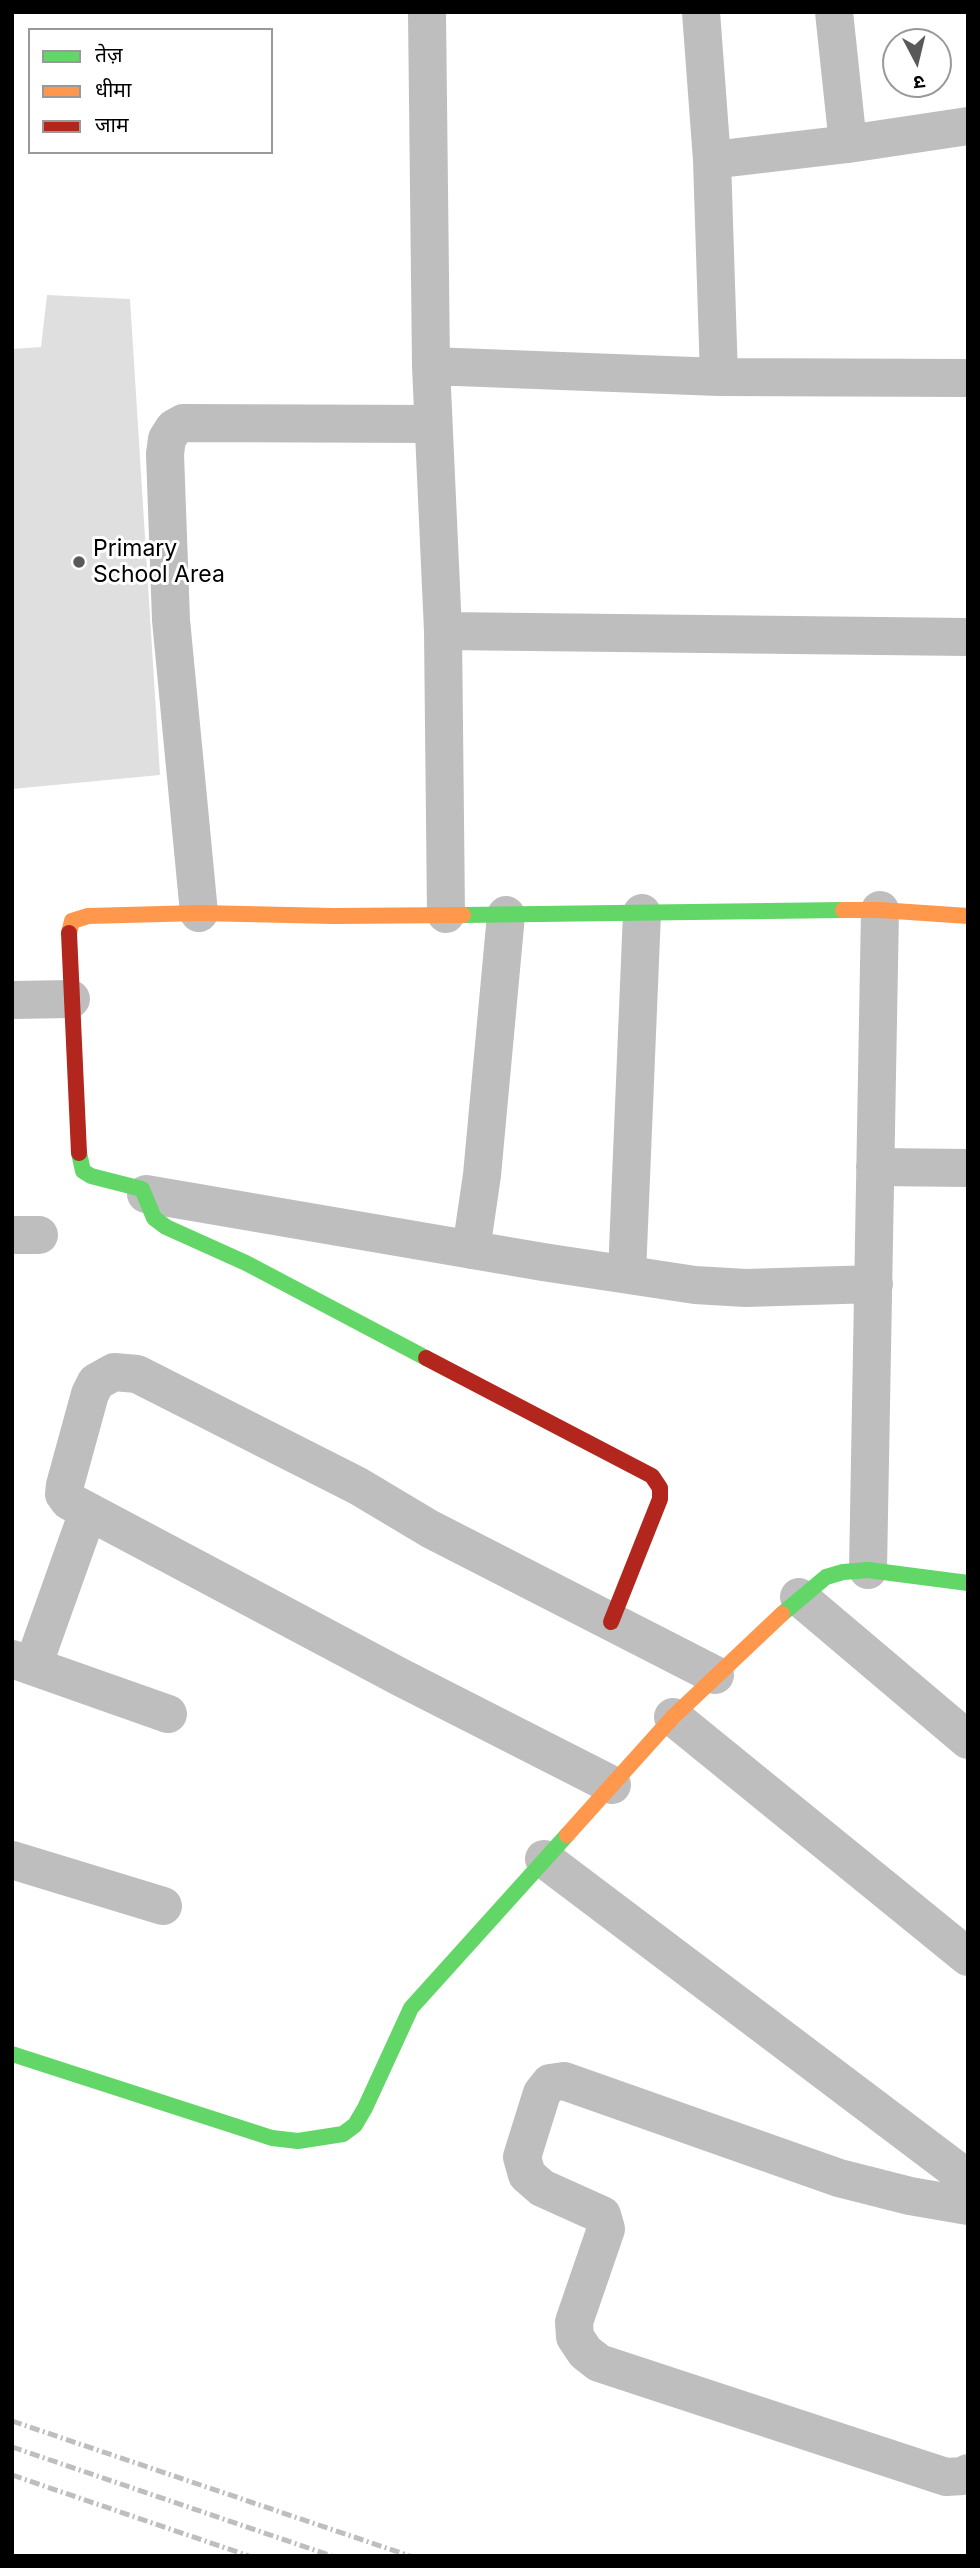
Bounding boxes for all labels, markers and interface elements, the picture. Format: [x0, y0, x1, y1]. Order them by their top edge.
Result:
legend [28, 28, 273, 154]
north arrow [882, 28, 952, 98]
text: तेज़ [95, 42, 123, 67]
text: उ [912, 70, 926, 94]
text: धीमा [95, 77, 131, 102]
text: जाम [95, 112, 129, 137]
place label: Primary School Area [93, 535, 225, 589]
marker: Primary School Area [71, 554, 87, 570]

